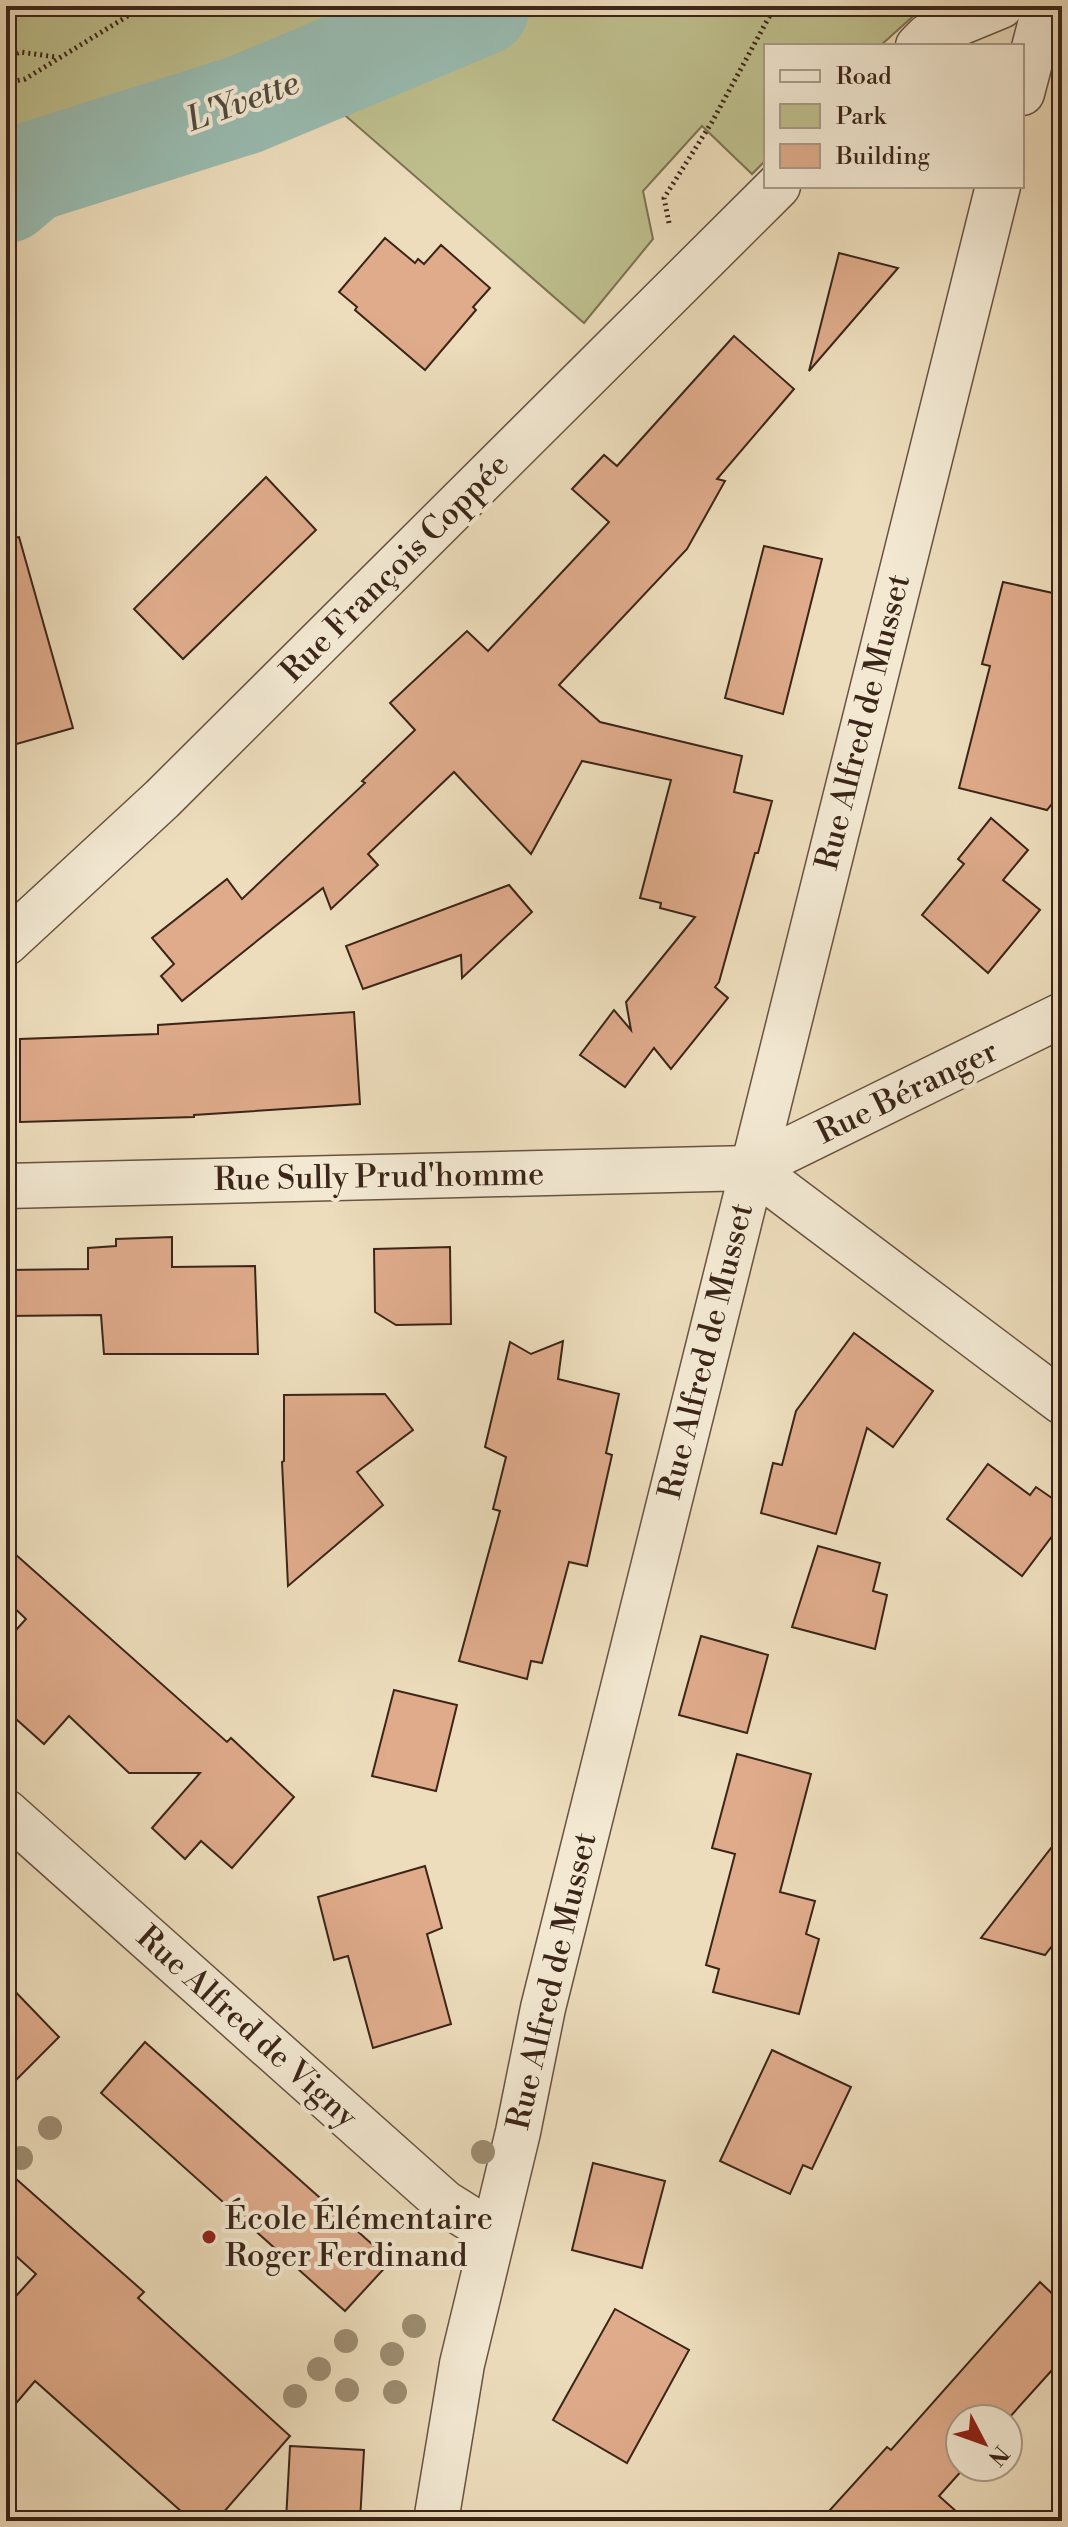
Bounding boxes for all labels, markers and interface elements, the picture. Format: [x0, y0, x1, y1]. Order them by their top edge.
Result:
legend [764, 44, 1024, 188]
water label: L'Yvette [180, 62, 305, 142]
text: Road [836, 62, 892, 92]
text: Park [836, 102, 887, 132]
text: Building [835, 142, 930, 172]
street label: Rue François Coppée [272, 445, 518, 691]
street label: Rue Alfred de Musset [807, 570, 919, 874]
street label: Rue Béranger [810, 1031, 1004, 1153]
street label: Rue Sully Prud'homme [213, 1154, 545, 1200]
street label: Rue Alfred de Musset [650, 1199, 762, 1503]
street label: Rue Alfred de Musset [498, 1829, 606, 2133]
street label: Rue Alfred de Vigny [128, 1917, 366, 2137]
place label: École Élémentaire Roger Ferdinand [225, 2197, 493, 2276]
marker: École Élémentaire Roger Ferdinand [200, 2228, 218, 2246]
north arrow [944, 2403, 1024, 2483]
text: N [982, 2440, 1014, 2471]

